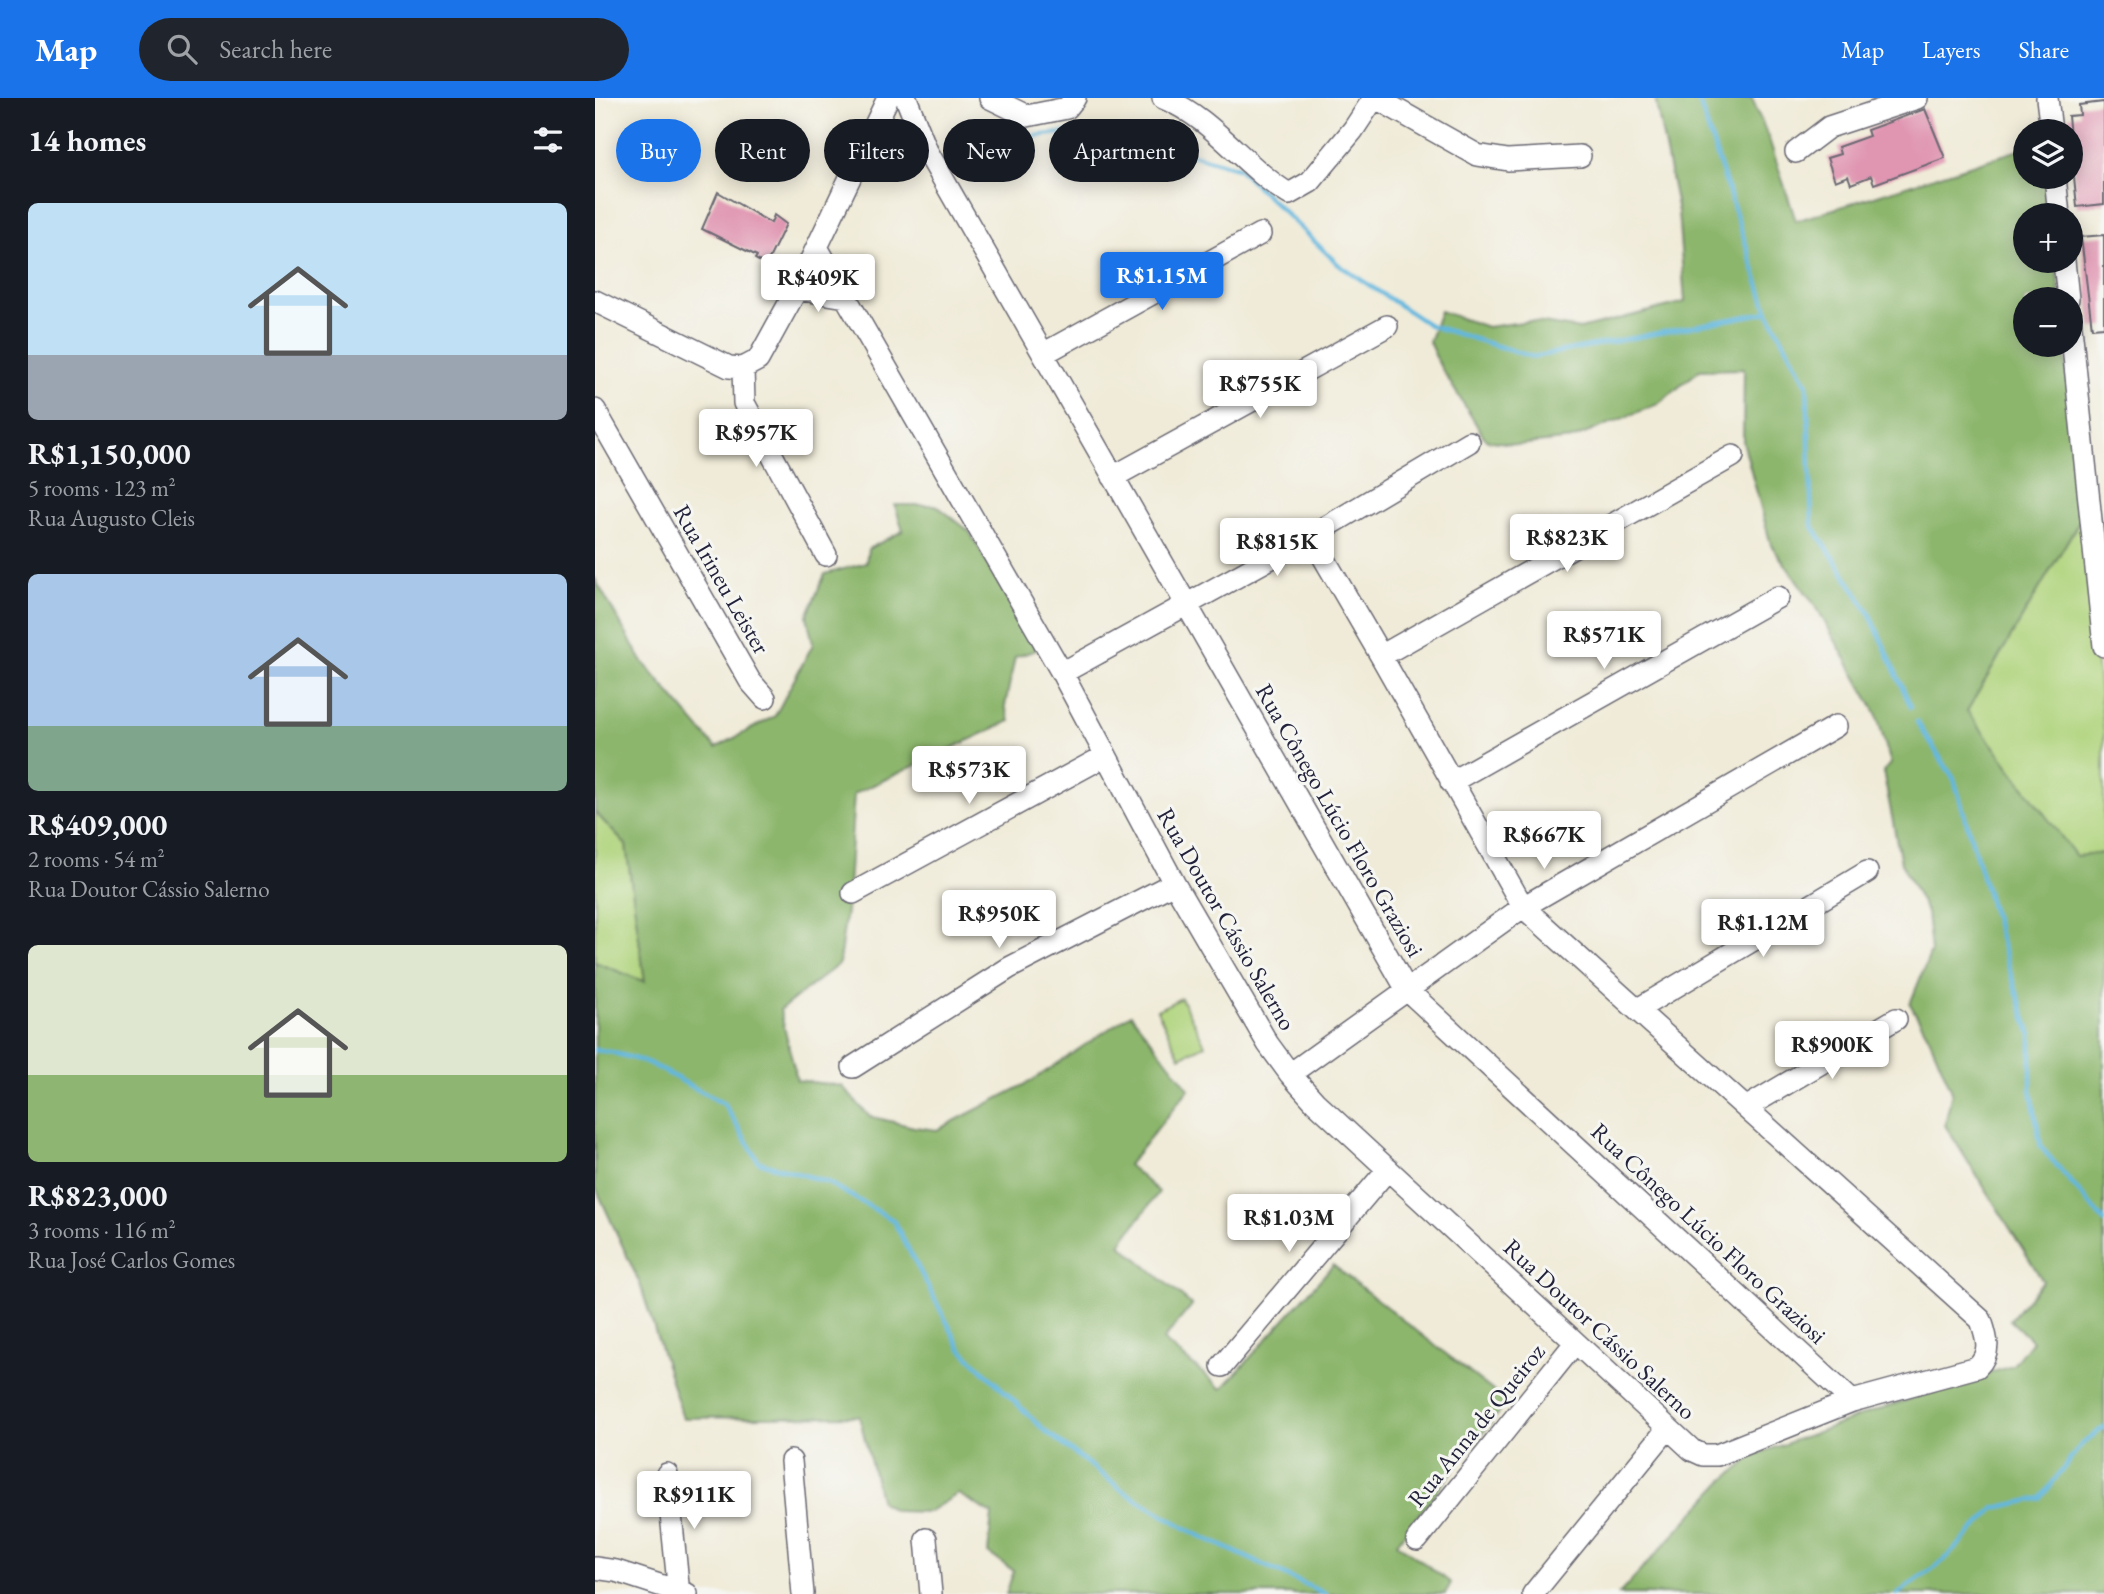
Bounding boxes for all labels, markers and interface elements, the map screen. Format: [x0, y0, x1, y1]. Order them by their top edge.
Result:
search box [139, 18, 629, 81]
text: Map [35, 28, 97, 71]
icon: search [163, 30, 201, 68]
text: Search here [219, 32, 332, 66]
text: Map [1841, 34, 1884, 65]
text: Layers [1922, 34, 1981, 65]
text: Share [2019, 34, 2069, 65]
chip: Buy [616, 119, 701, 182]
chip: Rent [715, 119, 810, 182]
chip: Filters [824, 119, 929, 182]
chip: New [943, 119, 1035, 182]
chip: Apartment [1049, 119, 1199, 182]
map controls [2013, 119, 2083, 357]
button: layers [2013, 119, 2083, 189]
text: 14 homes [28, 121, 146, 160]
icon: filters [529, 121, 567, 159]
button: + [2013, 203, 2083, 273]
icon: home [235, 248, 361, 374]
pin: R$1.15M [1097, 252, 1227, 312]
pin: R$409K [761, 254, 875, 314]
text: R$1.15M [1116, 260, 1208, 290]
text: R$409K [777, 262, 859, 292]
button: − [2013, 287, 2083, 357]
pin: R$755K [1203, 360, 1317, 420]
text: R$755K [1219, 368, 1301, 398]
pin: R$957K [699, 410, 813, 469]
text: R$957K [715, 417, 797, 447]
text: R$1,150,000 [28, 434, 191, 473]
text: 5 rooms · 123 m² [28, 473, 176, 503]
street label: Rua Irineu Leister [667, 499, 777, 659]
text: Rua Augusto Cleis [28, 503, 195, 533]
pin: R$823K [1510, 514, 1624, 574]
pin: R$815K [1220, 518, 1334, 578]
text: R$823K [1526, 522, 1608, 552]
text: R$815K [1236, 526, 1318, 556]
pin: R$571K [1547, 612, 1661, 671]
icon: home [235, 619, 361, 745]
text: R$571K [1563, 619, 1645, 649]
street label: Rua Cônego Lúcio Floro Graziosi [1249, 678, 1431, 962]
pin: R$573K [912, 746, 1026, 806]
text: R$573K [928, 754, 1010, 784]
street label: Rua Doutor Cássio Salerno [1151, 802, 1304, 1036]
text: R$409,000 [28, 805, 167, 844]
pin: R$667K [1487, 812, 1601, 871]
text: R$667K [1503, 819, 1585, 849]
text: 2 rooms · 54 m² [28, 844, 165, 874]
text: Rua Doutor Cássio Salerno [28, 874, 270, 904]
pin: R$950K [942, 890, 1056, 950]
text: R$950K [958, 898, 1040, 928]
pin: R$1.12M [1698, 900, 1828, 959]
text: R$1.12M [1717, 907, 1809, 937]
icon: home [235, 990, 361, 1116]
pin: R$900K [1775, 1021, 1889, 1081]
text: R$900K [1791, 1029, 1873, 1059]
street label: Rua Cônego Lúcio Floro Graziosi [1585, 1116, 1833, 1350]
text: R$823,000 [28, 1176, 167, 1215]
pin: R$1.03M [1224, 1194, 1354, 1254]
text: R$1.03M [1243, 1202, 1335, 1232]
text: 3 rooms · 116 m² [28, 1215, 176, 1245]
street label: Rua Doutor Cássio Salerno [1497, 1232, 1703, 1426]
text: Rua José Carlos Gomes [28, 1245, 235, 1275]
street label: Rua Anna de Queiroz [1401, 1337, 1551, 1513]
pin: R$911K [637, 1472, 751, 1531]
text: R$911K [653, 1479, 735, 1509]

